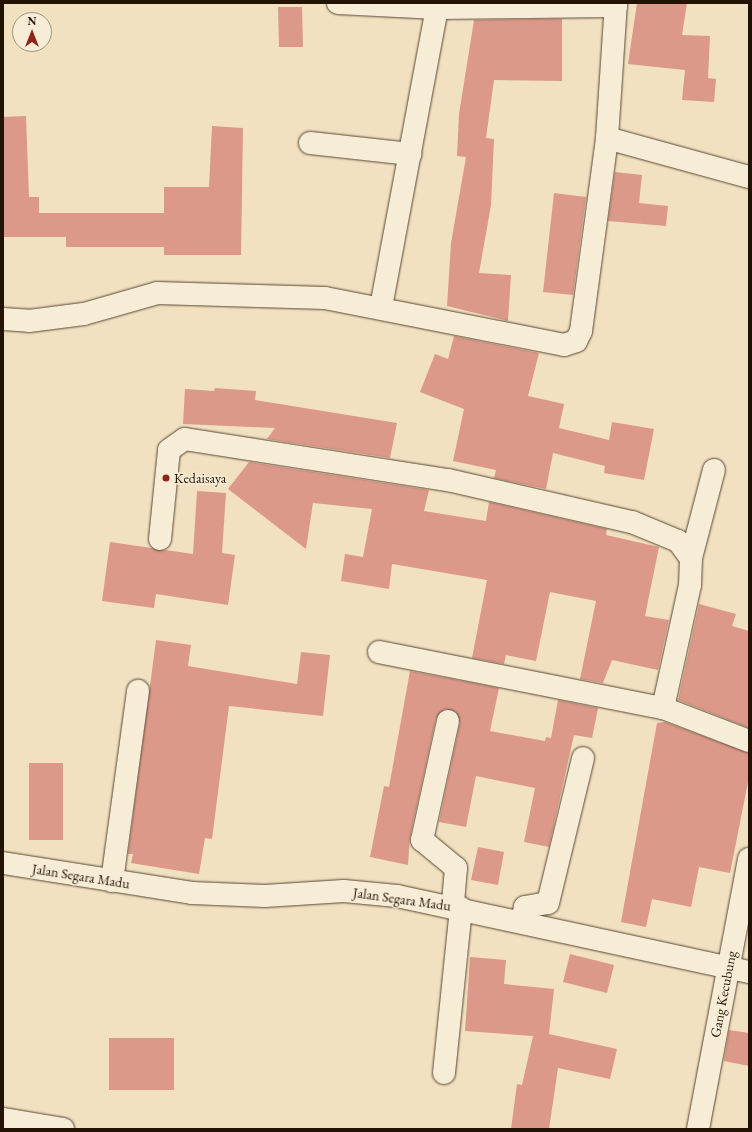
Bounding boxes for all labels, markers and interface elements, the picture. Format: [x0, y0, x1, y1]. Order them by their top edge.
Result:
north arrow [12, 12, 52, 52]
text: N [28, 14, 36, 28]
place label: Kedaisaya [174, 470, 226, 486]
marker: Kedaisaya [161, 473, 171, 483]
street label: Jalan Segara Madu [31, 860, 131, 892]
street label: Jalan Segara Madu [352, 884, 452, 914]
street label: Gang Kecubung [706, 949, 740, 1039]

